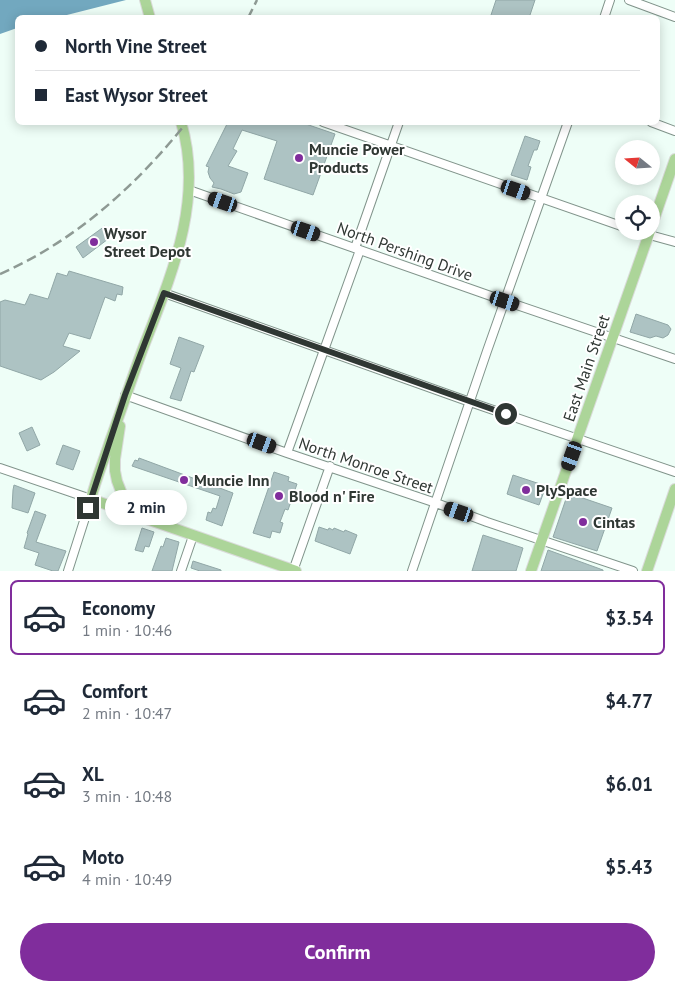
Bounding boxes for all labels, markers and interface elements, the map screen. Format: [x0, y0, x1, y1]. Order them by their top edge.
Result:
text: North Vine Street [65, 34, 207, 58]
text: East Wysor Street [65, 83, 208, 107]
place label: Muncie Power Products [309, 139, 405, 177]
north arrow [615, 140, 660, 185]
map controls [615, 140, 660, 240]
marker: Muncie Power Products [293, 152, 305, 164]
car [499, 178, 532, 202]
car [206, 190, 239, 214]
button: locate [615, 195, 660, 240]
street label: North Pershing Drive [334, 217, 476, 285]
car [289, 219, 322, 243]
place label: Wysor Street Depot [104, 223, 191, 261]
marker: Wysor Street Depot [88, 236, 100, 248]
car [488, 289, 521, 313]
street label: East Main Street [558, 311, 614, 424]
route start [495, 403, 517, 425]
car [245, 431, 278, 455]
street label: North Monroe Street [296, 433, 436, 498]
car [559, 439, 584, 473]
place label: Muncie Inn [194, 470, 270, 490]
marker: Muncie Inn [178, 474, 190, 486]
place label: PlySpace [536, 480, 597, 500]
marker: PlySpace [520, 484, 532, 496]
place label: Blood n' Fire [289, 486, 375, 506]
callout: 2 min [106, 490, 188, 526]
marker: Blood n' Fire [273, 490, 285, 502]
route end [77, 497, 99, 519]
text: 2 min [126, 497, 166, 517]
car [442, 500, 475, 524]
place label: Cintas [593, 512, 635, 532]
marker: Cintas [577, 516, 589, 528]
icon: car [22, 595, 67, 640]
text: Economy [82, 596, 155, 620]
text: $3.54 [605, 606, 653, 630]
text: 1 min · 10:46 [82, 620, 172, 640]
icon: car [22, 678, 67, 723]
text: Comfort [82, 679, 148, 703]
text: $4.77 [605, 689, 653, 713]
text: 2 min · 10:47 [82, 703, 172, 723]
icon: car [22, 761, 67, 806]
text: XL [82, 762, 104, 786]
text: $6.01 [605, 772, 653, 796]
text: 3 min · 10:48 [82, 786, 172, 806]
icon: car [22, 844, 67, 889]
text: Moto [82, 845, 124, 869]
text: $5.43 [605, 855, 653, 879]
text: 4 min · 10:49 [82, 869, 172, 889]
button: Confirm [20, 923, 655, 981]

